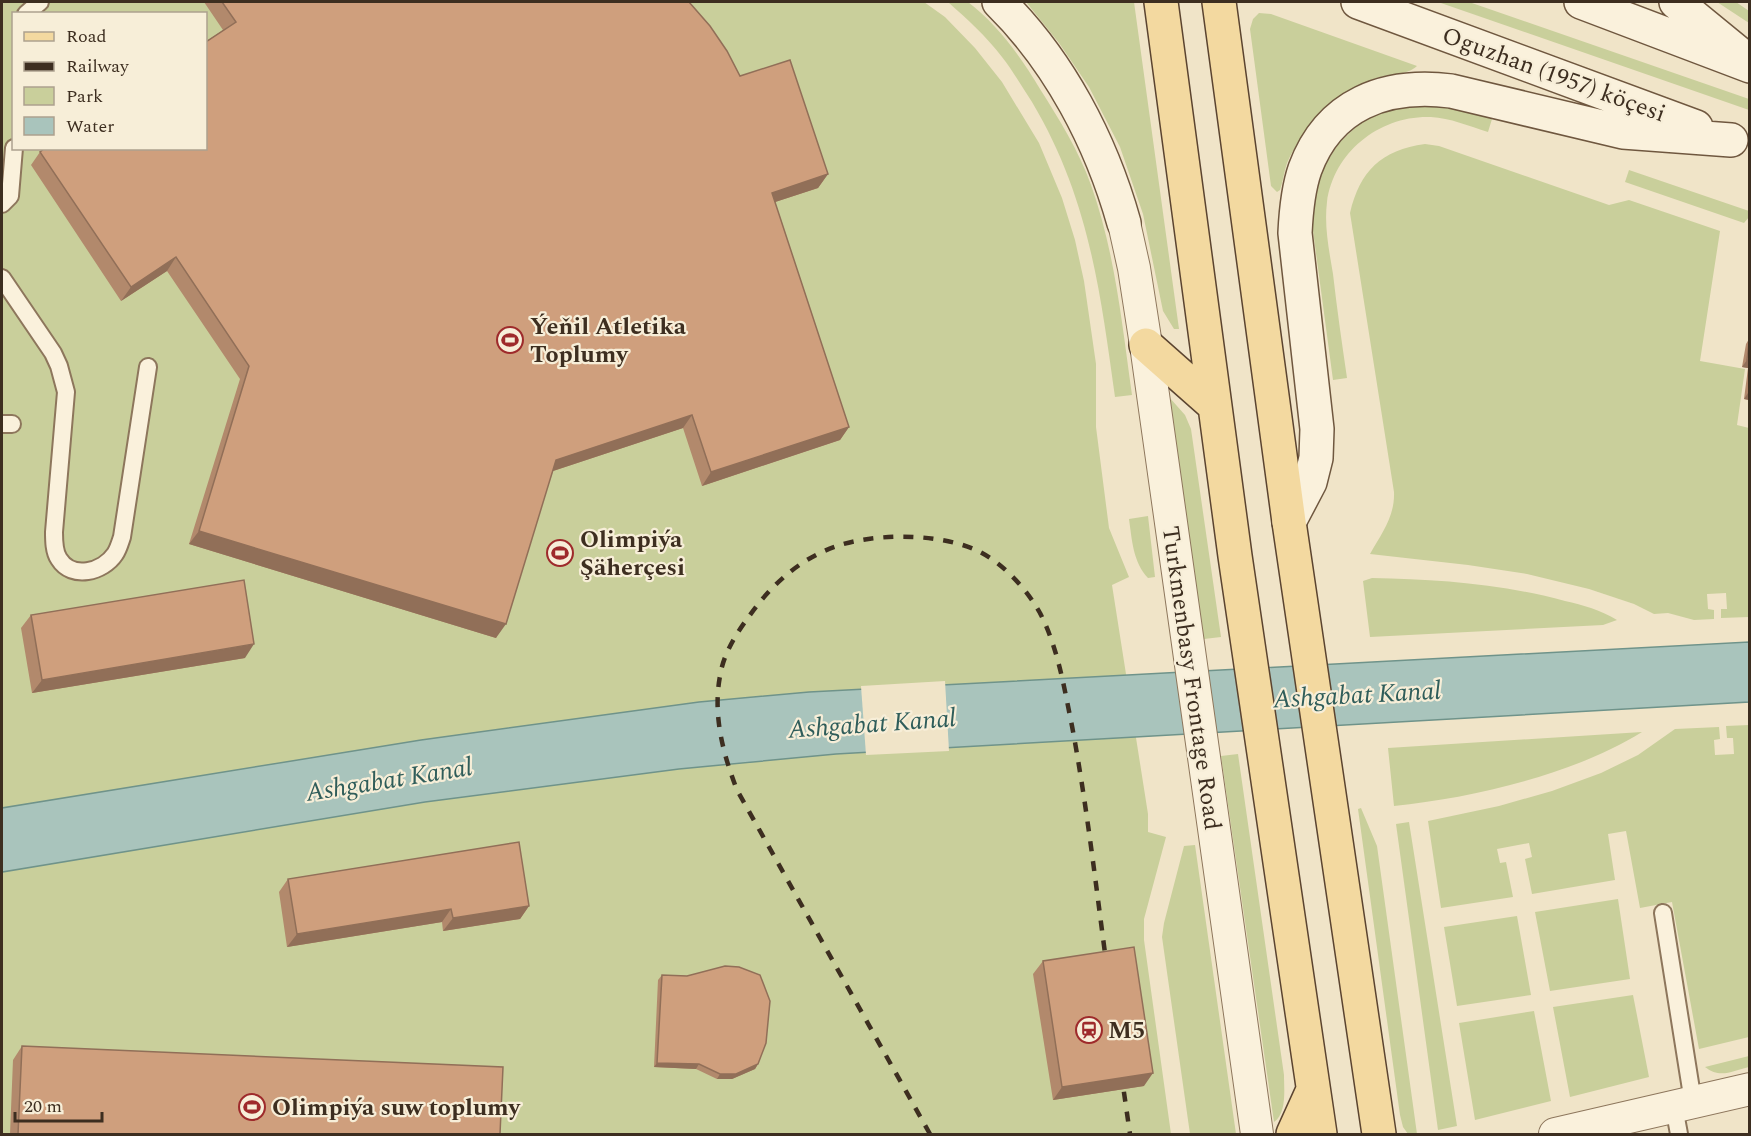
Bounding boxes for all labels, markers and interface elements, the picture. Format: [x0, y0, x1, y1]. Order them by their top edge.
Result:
legend [12, 12, 207, 150]
street label: Oguzhan (1957) köçesi [1437, 18, 1671, 132]
text: Road [66, 23, 107, 50]
text: Railway [66, 53, 130, 80]
text: Park [66, 83, 103, 110]
text: Water [66, 113, 114, 140]
place label: Ýeňil Atletika Toplumy [530, 309, 687, 373]
sports icon: Ýeňil Atletika Toplumy [495, 325, 525, 355]
place label: Olimpiýa Şäherçesi [580, 522, 685, 586]
street label: Turkmenbasy Frontage Road [1152, 524, 1230, 832]
sports icon: Olimpiýa Şäherçesi [545, 538, 575, 568]
water label: Ashgabat Kanal [1271, 671, 1442, 719]
water label: Ashgabat Kanal [786, 698, 958, 750]
water label: Ashgabat Kanal [302, 747, 476, 813]
place label: M5 [1108, 1013, 1145, 1049]
station icon: M5 [1074, 1015, 1104, 1045]
scale bar [15, 1085, 102, 1123]
place label: Olimpiýa suw toplumy [272, 1090, 522, 1126]
sports icon: Olimpiýa suw toplumy [237, 1092, 267, 1122]
text: 20 m [24, 1093, 62, 1120]

